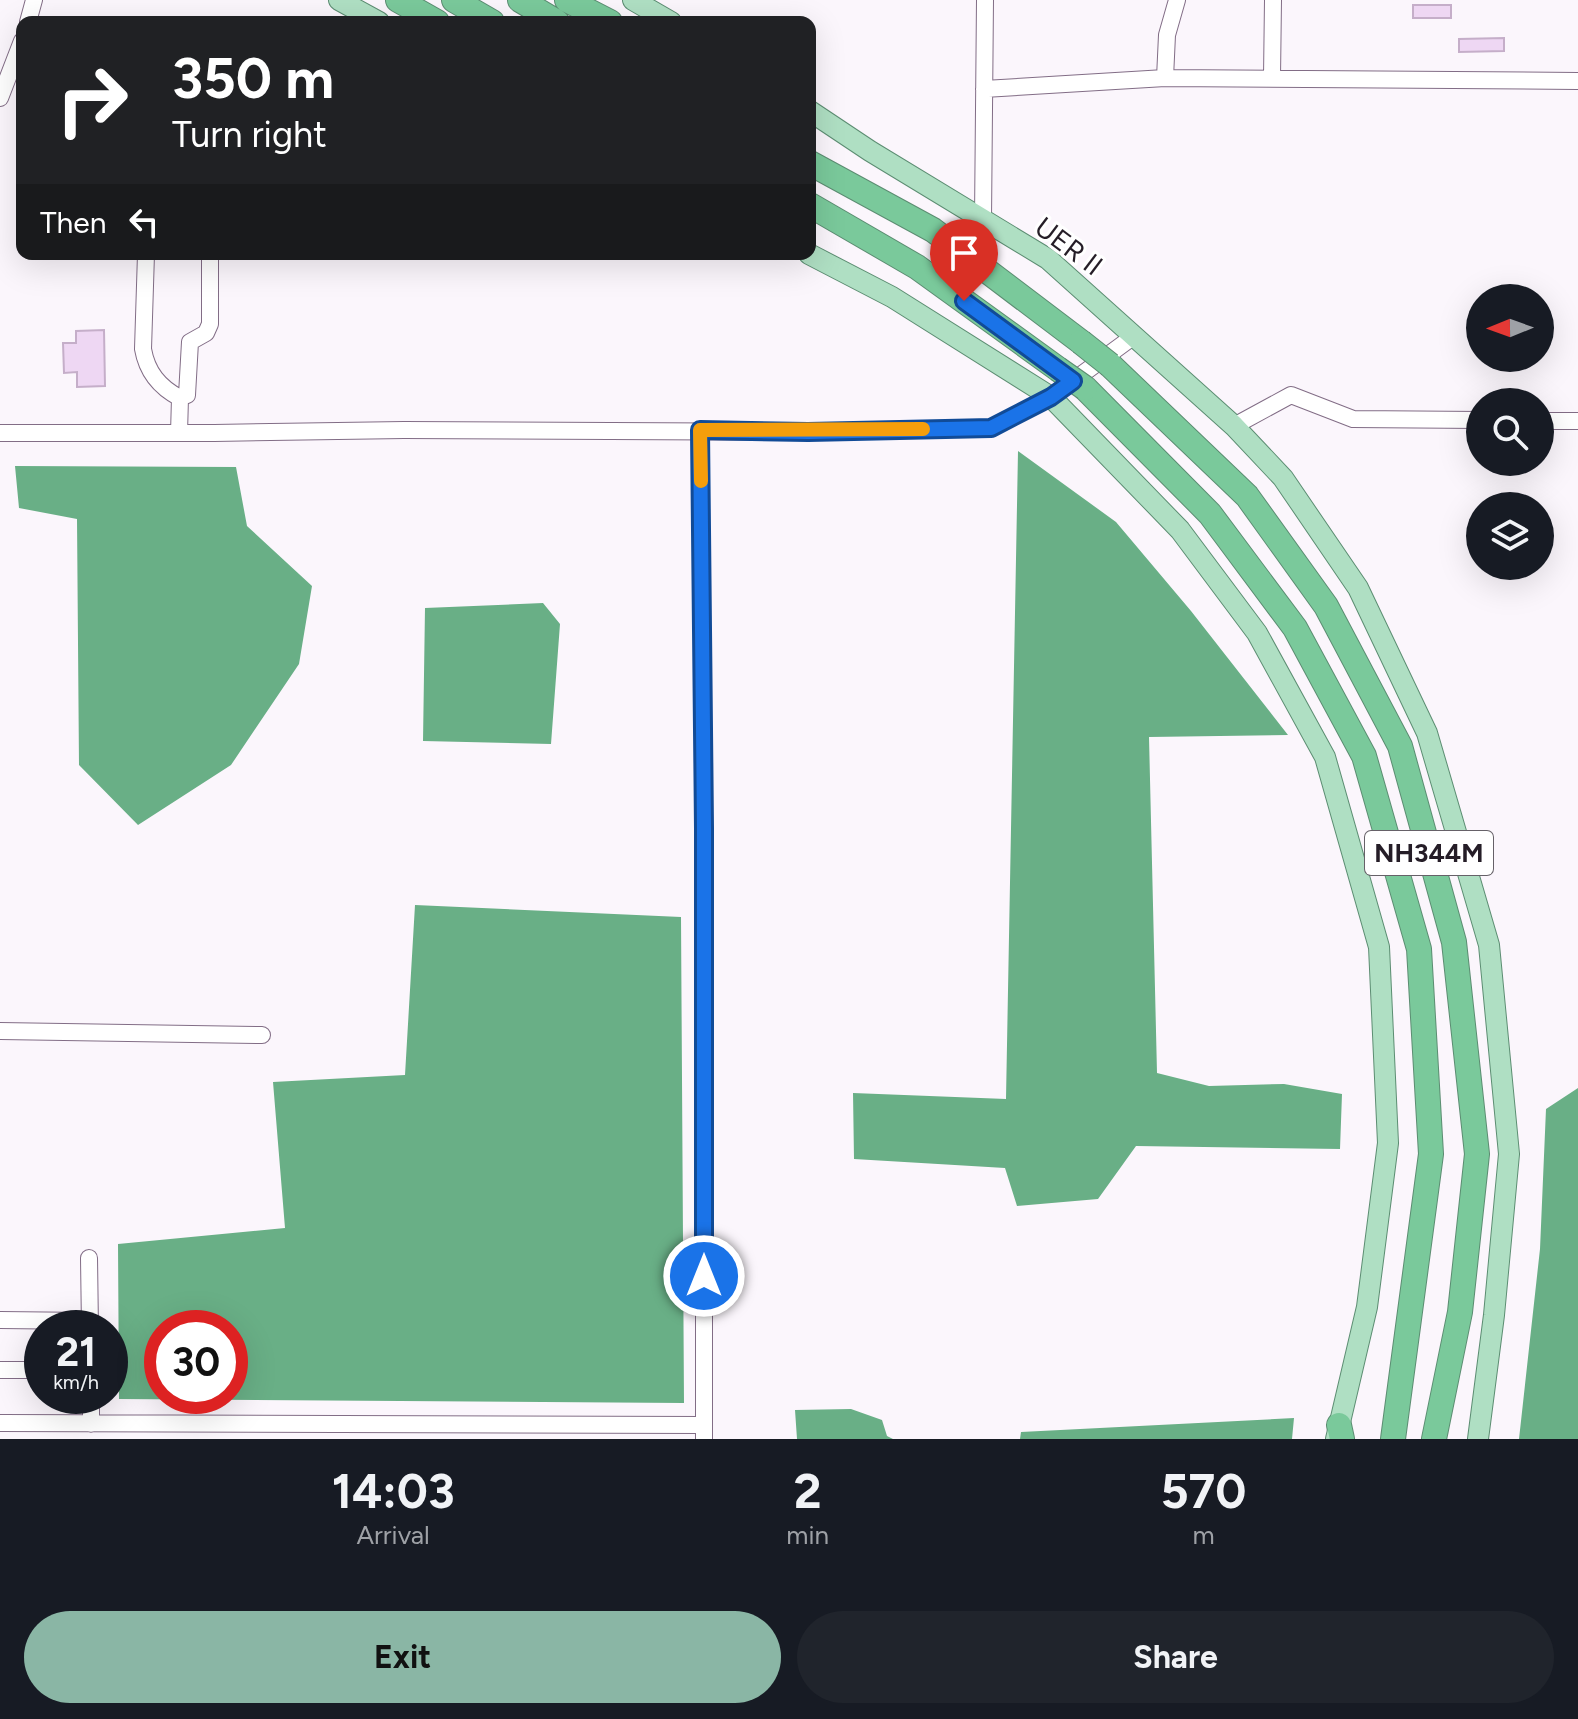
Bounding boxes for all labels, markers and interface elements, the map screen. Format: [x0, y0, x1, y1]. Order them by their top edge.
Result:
text: 350 m [172, 45, 334, 112]
icon: right [40, 48, 144, 152]
text: Turn right [172, 113, 327, 156]
icon: left [122, 200, 166, 244]
text: Then [40, 204, 106, 241]
street label: UER II [1028, 210, 1110, 282]
pin [930, 219, 998, 301]
icon: arrive [942, 231, 986, 275]
north arrow [1466, 284, 1554, 372]
map controls [1466, 284, 1554, 580]
button: search [1466, 388, 1554, 476]
button: layers [1466, 492, 1554, 580]
road number: NH344M [1365, 831, 1493, 875]
position arrow [662, 1234, 746, 1318]
speed limit sign: 30 [144, 1310, 248, 1414]
text: 21 [56, 1328, 96, 1376]
text: km/h [53, 1370, 99, 1394]
text: 14:03 [332, 1462, 455, 1520]
text: 2 [794, 1462, 822, 1520]
text: 570 [1161, 1462, 1246, 1520]
text: Arrival [356, 1519, 430, 1551]
text: min [786, 1519, 829, 1551]
text: m [1192, 1519, 1215, 1551]
button: Exit [24, 1611, 781, 1703]
button: Share [797, 1611, 1554, 1703]

